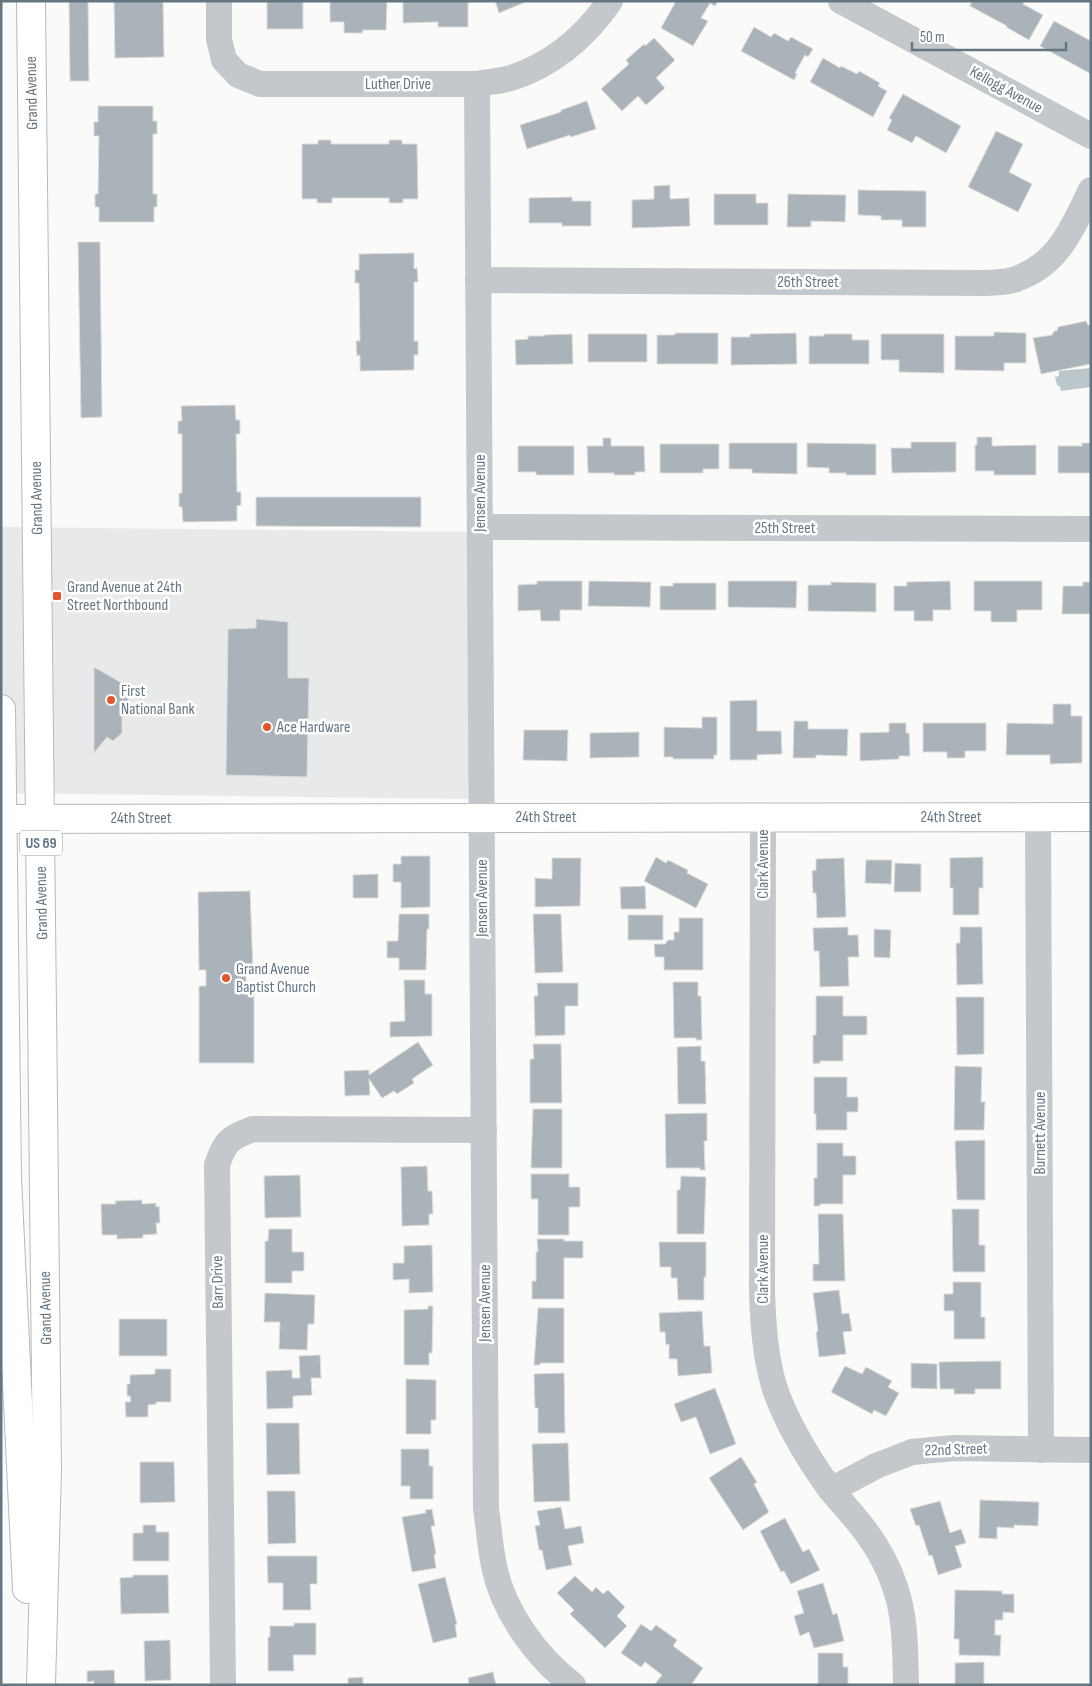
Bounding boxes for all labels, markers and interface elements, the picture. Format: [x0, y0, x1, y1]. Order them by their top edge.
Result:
scale bar [912, 20, 1066, 52]
text: 50 m [920, 28, 945, 47]
street label: Grand Avenue [22, 56, 42, 130]
street label: Kellogg Avenue [966, 62, 1046, 118]
street label: Luther Drive [365, 75, 431, 94]
street label: 26th Street [777, 273, 839, 292]
street label: Jensen Avenue [471, 454, 490, 533]
street label: Grand Avenue [27, 461, 47, 535]
street label: 25th Street [754, 519, 816, 538]
place label: Grand Avenue at 24th Street Northbound [67, 578, 182, 615]
marker: Grand Avenue at 24th Street Northbound [51, 590, 63, 602]
place label: First National Bank [121, 682, 195, 719]
marker: First National Bank [105, 694, 117, 706]
place label: Ace Hardware [276, 718, 350, 737]
marker: Ace Hardware [261, 721, 273, 733]
street label: 24th Street [515, 808, 577, 827]
street label: 24th Street [920, 808, 982, 827]
street label: 24th Street [110, 809, 172, 828]
street label: Clark Avenue [754, 829, 773, 899]
road number: US 69 [20, 830, 62, 856]
street label: Jensen Avenue [473, 859, 492, 938]
street label: Grand Avenue [32, 866, 52, 940]
place label: Grand Avenue Baptist Church [236, 960, 316, 997]
marker: Grand Avenue Baptist Church [220, 972, 232, 984]
street label: Burnett Avenue [1031, 1091, 1050, 1175]
street label: Clark Avenue [754, 1234, 773, 1304]
street label: Barr Drive [208, 1255, 228, 1309]
street label: Jensen Avenue [476, 1264, 495, 1343]
street label: Grand Avenue [36, 1271, 56, 1345]
street label: 22nd Street [924, 1439, 988, 1461]

